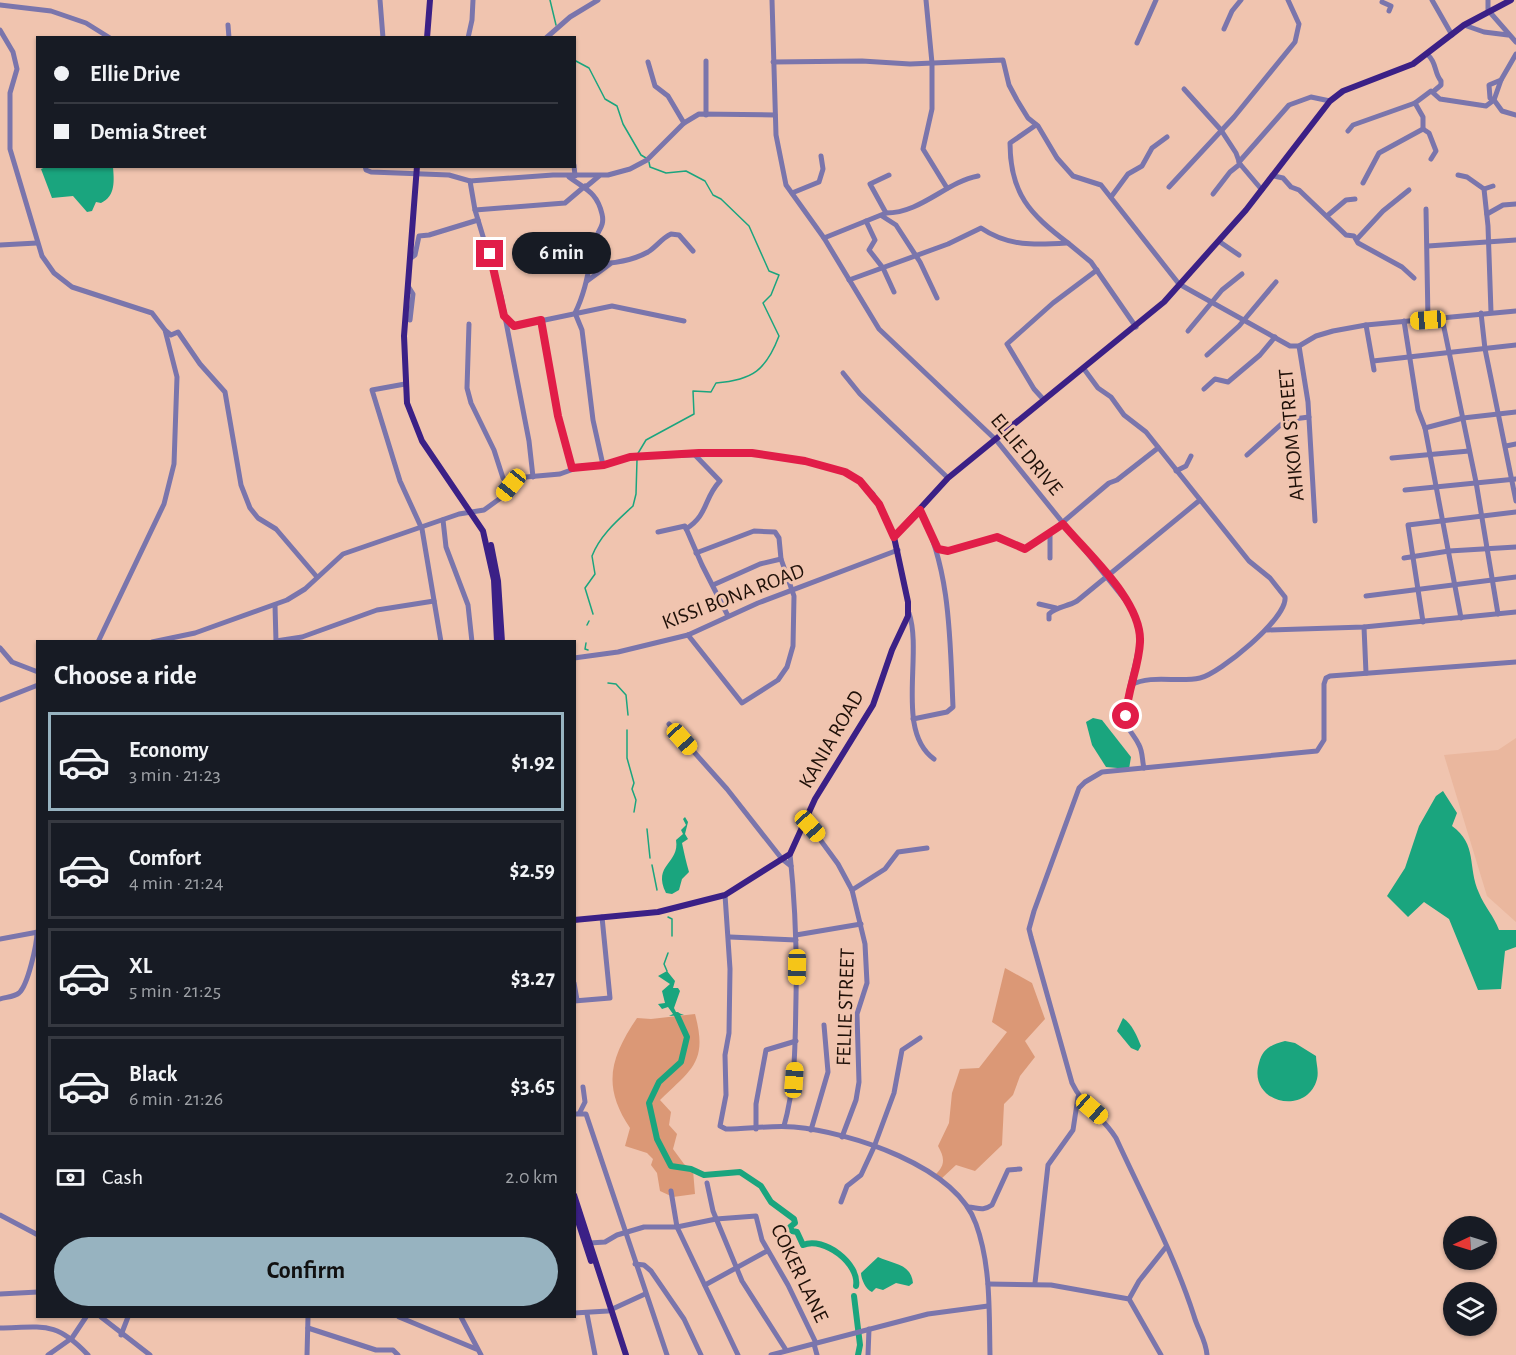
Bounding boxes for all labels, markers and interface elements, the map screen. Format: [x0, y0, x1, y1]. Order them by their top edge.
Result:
text: Ellie Drive [90, 63, 180, 85]
text: Demia Street [90, 121, 206, 143]
callout: 6 min [511, 233, 610, 275]
route end [476, 240, 503, 267]
text: 6 min [539, 243, 584, 263]
car [1409, 310, 1447, 330]
street label: AHKOM STREET [1275, 368, 1308, 502]
street label: ELLIE DRIVE [987, 410, 1067, 499]
car [493, 465, 529, 505]
street label: KISSI BONA ROAD [659, 560, 807, 633]
text: Choose a ride [54, 662, 197, 689]
street label: KANIA ROAD [795, 687, 868, 792]
route start [1112, 702, 1139, 729]
car [663, 720, 701, 758]
icon: car [57, 735, 111, 789]
text: Economy [129, 739, 209, 761]
text: $1.92 [511, 751, 555, 773]
text: 3 min · 21:23 [129, 765, 221, 785]
car [791, 807, 829, 845]
icon: car [57, 843, 111, 897]
text: Comfort [129, 847, 201, 869]
text: $2.59 [510, 859, 555, 881]
text: 4 min · 21:24 [129, 873, 224, 893]
street label: FELLIE STREET [833, 948, 858, 1066]
car [788, 949, 806, 985]
icon: car [57, 951, 111, 1005]
text: XL [129, 955, 152, 977]
text: $3.27 [511, 967, 555, 989]
text: 5 min · 21:25 [129, 981, 221, 1001]
icon: car [57, 1059, 111, 1113]
car [784, 1061, 804, 1099]
text: Black [129, 1063, 177, 1085]
text: $3.65 [510, 1075, 555, 1097]
text: 6 min · 21:26 [129, 1089, 223, 1109]
car [1073, 1090, 1111, 1128]
icon: cash [54, 1161, 87, 1194]
text: Cash [102, 1166, 143, 1188]
text: 2.0 km [505, 1167, 558, 1187]
north arrow [1443, 1216, 1497, 1270]
map controls [1443, 1216, 1497, 1336]
street label: COKER LANE [767, 1221, 832, 1326]
button: Confirm [54, 1237, 558, 1306]
button: layers [1443, 1282, 1497, 1336]

